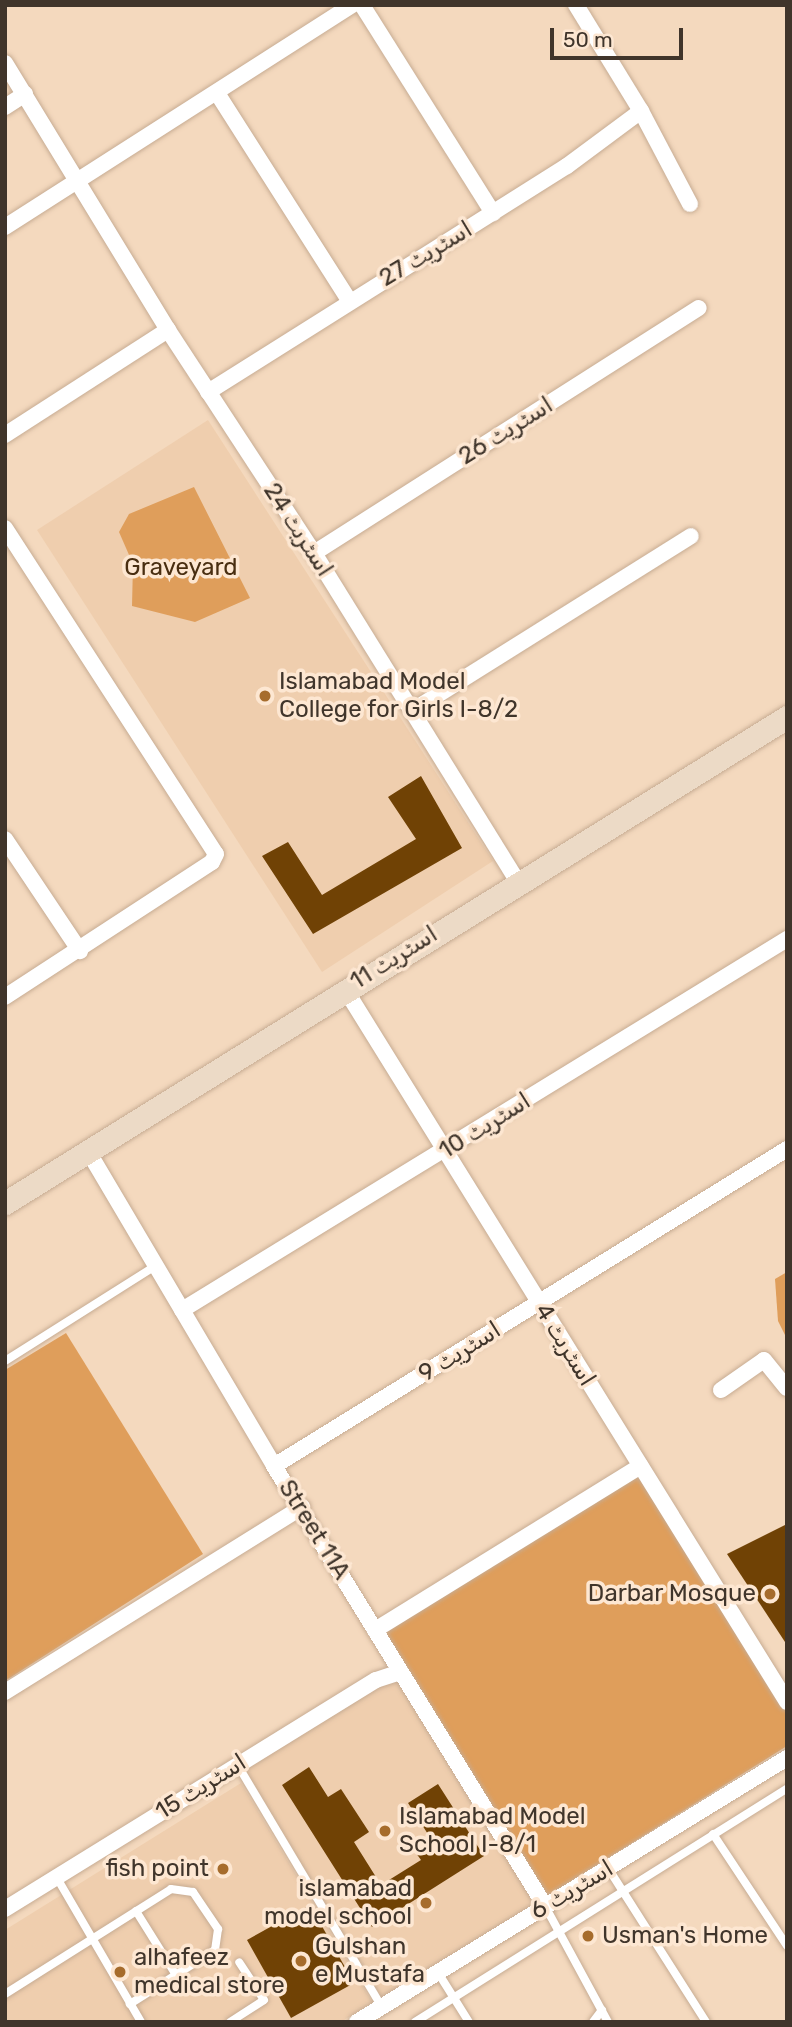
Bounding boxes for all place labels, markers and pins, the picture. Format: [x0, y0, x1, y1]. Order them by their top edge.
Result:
place label: Islamabad Model College for Girls I-8/2 [279, 668, 519, 724]
marker: Islamabad Model College for Girls I-8/2 [257, 688, 273, 704]
place label: Darbar Mosque [587, 1580, 756, 1608]
marker: Darbar Mosque [762, 1586, 778, 1602]
place label: Islamabad Model School I-8/1 [399, 1803, 586, 1859]
marker: Islamabad Model School I-8/1 [377, 1823, 393, 1839]
place label: fish point [105, 1855, 209, 1883]
marker: fish point [215, 1861, 231, 1877]
place label: islamabad model school [264, 1875, 412, 1931]
marker: islamabad model school [418, 1895, 434, 1911]
place label: Usman's Home [602, 1922, 768, 1950]
marker: Usman's Home [580, 1928, 596, 1944]
place label: Gulshan e Mustafa [315, 1933, 425, 1989]
place label: alhafeez medical store [134, 1944, 285, 2000]
marker: Gulshan e Mustafa [293, 1953, 309, 1969]
marker: alhafeez medical store [112, 1964, 128, 1980]

